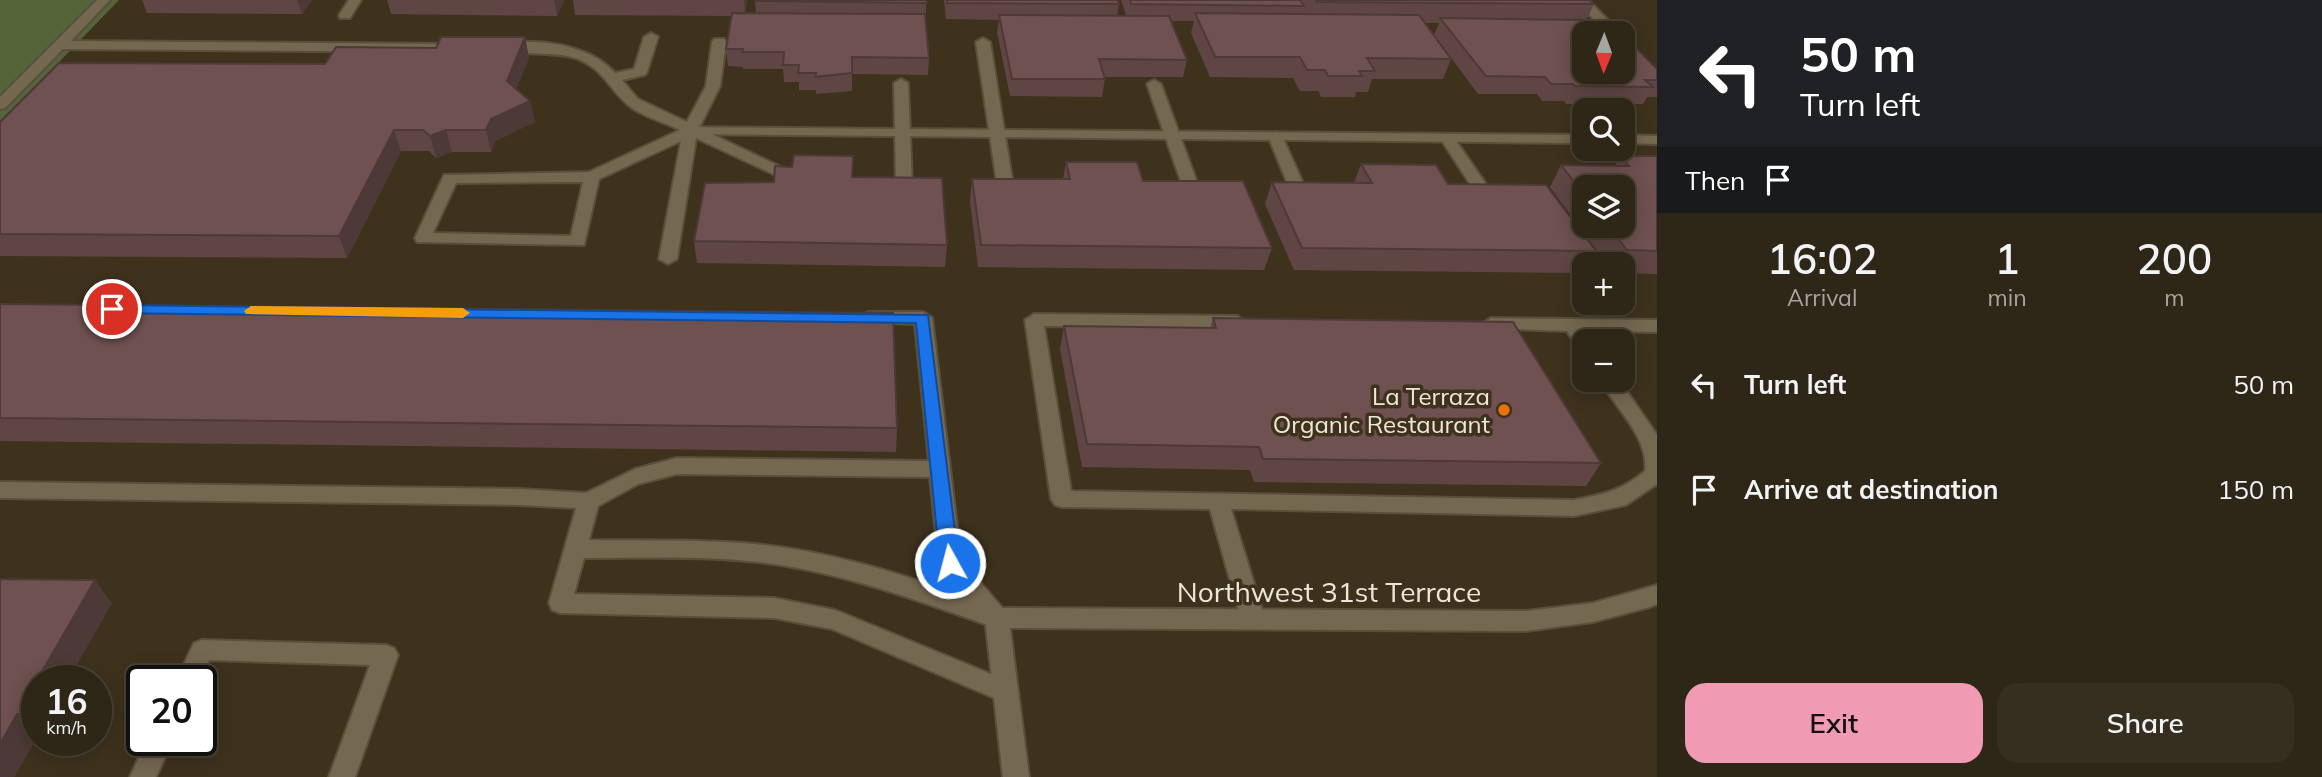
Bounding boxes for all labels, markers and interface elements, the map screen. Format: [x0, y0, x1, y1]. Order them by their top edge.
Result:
north arrow [1572, 21, 1634, 84]
map controls [1572, 21, 1635, 392]
text: 50 m [1800, 23, 1916, 84]
icon: left [1685, 28, 1776, 119]
text: Turn left [1800, 84, 1920, 124]
button: search [1572, 98, 1635, 161]
icon: arrive [1759, 161, 1797, 199]
text: Then [1685, 164, 1745, 197]
button: layers [1572, 175, 1635, 238]
text: 16:02 [1767, 232, 1878, 285]
text: 1 [1994, 232, 2020, 285]
text: 200 [2137, 232, 2212, 285]
button: + [1572, 252, 1635, 315]
pin [82, 279, 142, 339]
text: Arrival [1787, 283, 1857, 312]
text: min [1987, 283, 2027, 312]
text: m [2164, 283, 2184, 312]
icon: arrive [93, 290, 131, 328]
button: − [1572, 329, 1635, 392]
icon: left [1685, 366, 1723, 404]
text: Turn left [1744, 368, 1846, 401]
text: 50 m [2233, 368, 2294, 401]
place label: La Terraza Organic Restaurant [1273, 381, 1490, 439]
marker: La Terraza Organic Restaurant [1496, 402, 1512, 418]
icon: arrive [1685, 471, 1723, 509]
text: Arrive at destination [1744, 473, 1999, 506]
text: 150 m [2218, 473, 2294, 506]
position arrow [913, 526, 987, 600]
street label: Northwest 31st Terrace [1177, 574, 1481, 609]
speed limit sign: 20 [126, 665, 217, 756]
text: 16 [45, 679, 88, 723]
button: Exit [1685, 683, 1983, 763]
button: Share [1997, 683, 2294, 763]
text: km/h [46, 716, 87, 739]

